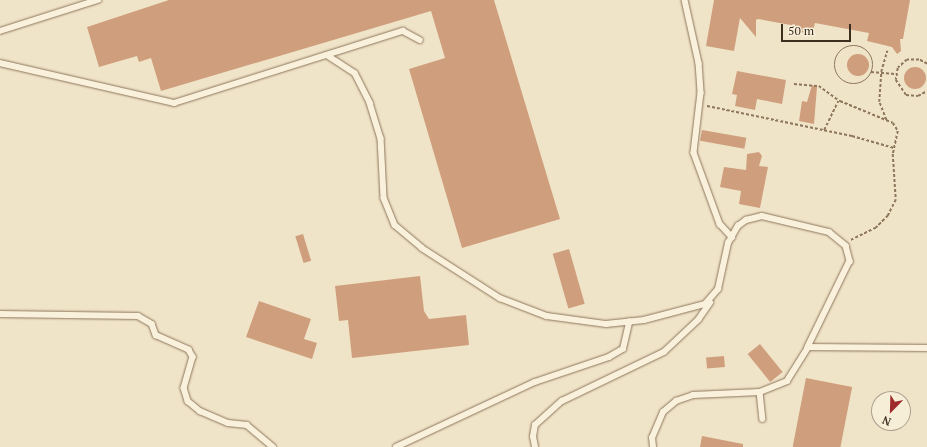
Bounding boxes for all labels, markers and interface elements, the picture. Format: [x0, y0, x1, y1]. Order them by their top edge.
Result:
scale bar [783, 16, 853, 42]
text: 50 m [788, 23, 814, 38]
north arrow [871, 391, 911, 431]
text: N [880, 413, 893, 429]

